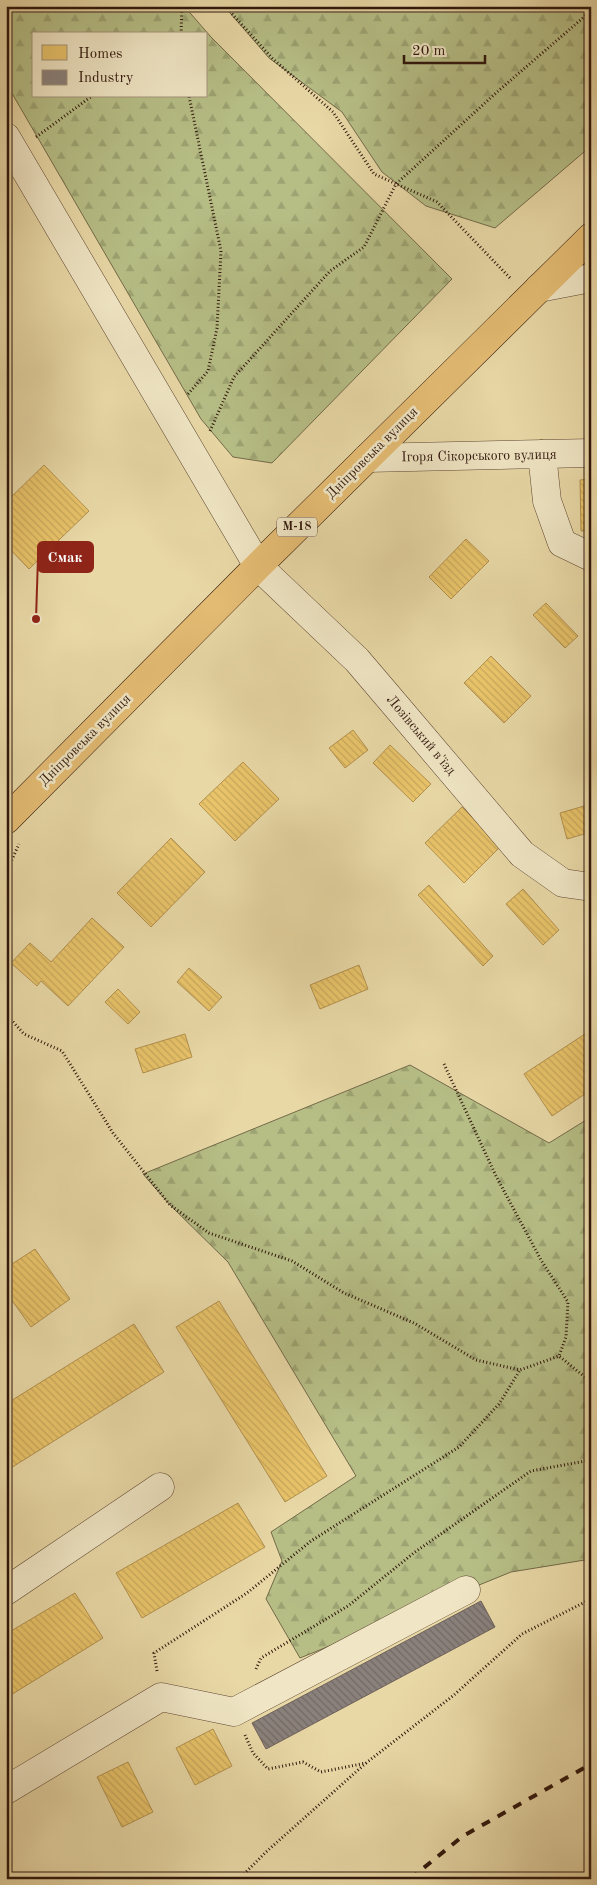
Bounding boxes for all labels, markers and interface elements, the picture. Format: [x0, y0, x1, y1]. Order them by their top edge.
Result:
legend [32, 32, 208, 98]
scale bar [404, 32, 486, 64]
text: 20 m [412, 44, 446, 59]
text: Homes [78, 47, 123, 62]
text: Industry [78, 71, 134, 86]
street label: Дніпровська вулиця [324, 405, 420, 501]
street label: Ігоря Сікорського вулиця [401, 448, 557, 464]
road number: М-18 [277, 518, 317, 536]
callout: Смак [38, 542, 93, 572]
text: Смак [47, 551, 83, 566]
street label: Дніпровська вулиця [37, 692, 133, 788]
street label: Лозівський в'їзд [384, 692, 458, 778]

